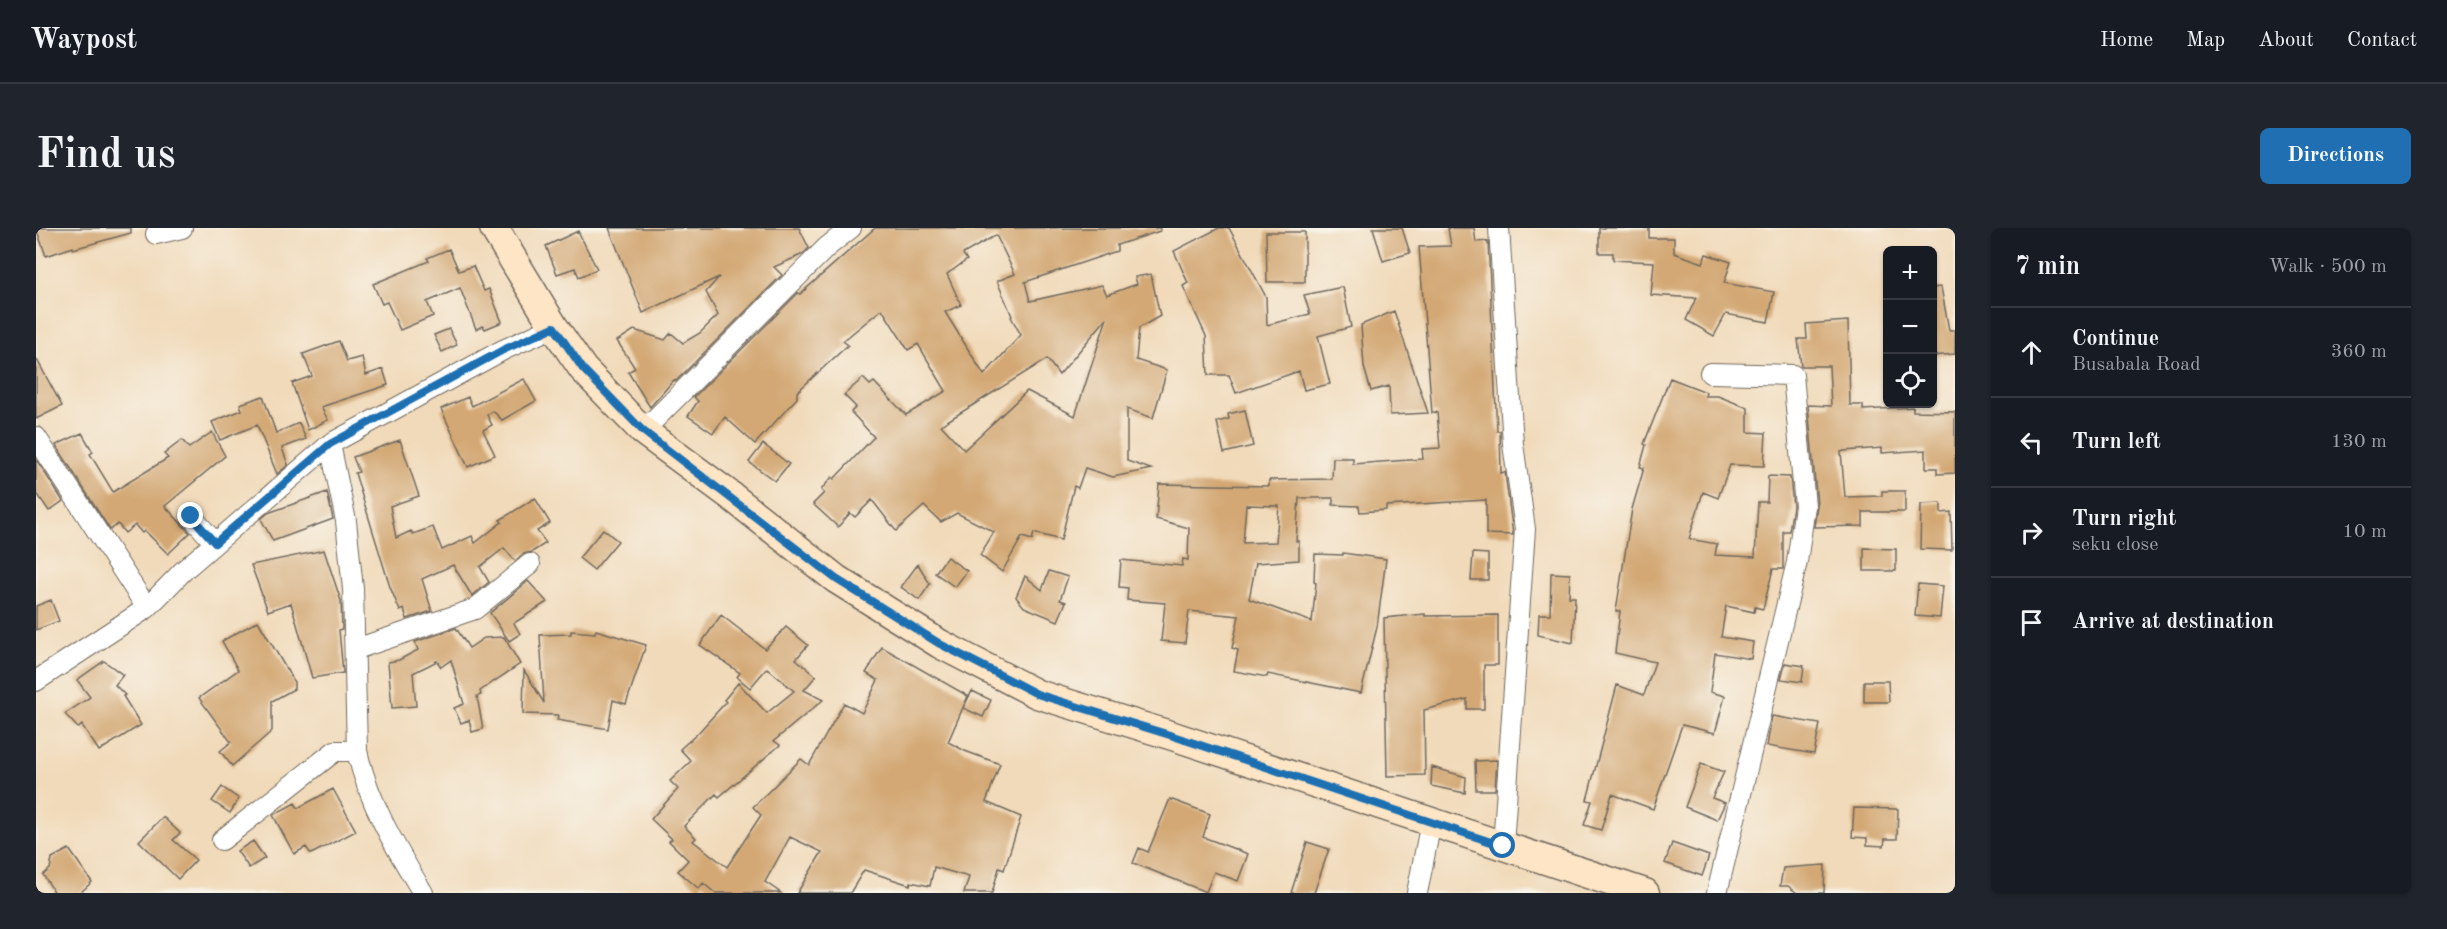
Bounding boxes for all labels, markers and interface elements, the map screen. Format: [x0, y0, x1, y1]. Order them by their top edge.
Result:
text: Waypost [30, 27, 137, 55]
text: Home [2100, 30, 2153, 51]
text: Map [2186, 30, 2225, 51]
text: About [2258, 30, 2314, 51]
text: Contact [2347, 30, 2417, 51]
button: Directions [2260, 128, 2411, 184]
text: Find us [36, 135, 175, 177]
map controls [1883, 246, 1937, 408]
button: + [1883, 246, 1937, 300]
text: 7 min [2015, 254, 2080, 280]
text: Walk · 500 m [2268, 257, 2387, 277]
button: − [1883, 300, 1937, 354]
text: Continue [2072, 328, 2159, 350]
icon: ahead [2015, 336, 2048, 369]
text: 360 m [2331, 342, 2387, 362]
button: locate [1883, 354, 1937, 408]
text: Busabala Road [2072, 355, 2201, 375]
icon: left [2015, 426, 2048, 459]
text: Turn left [2072, 431, 2161, 453]
text: 130 m [2331, 432, 2387, 452]
route end [177, 502, 203, 528]
text: Turn right [2072, 508, 2176, 530]
icon: right [2015, 516, 2048, 549]
text: 10 m [2342, 522, 2387, 542]
text: seku close [2072, 535, 2158, 555]
icon: arrive [2015, 606, 2048, 639]
text: Arrive at destination [2072, 611, 2274, 633]
route start [1489, 832, 1515, 858]

